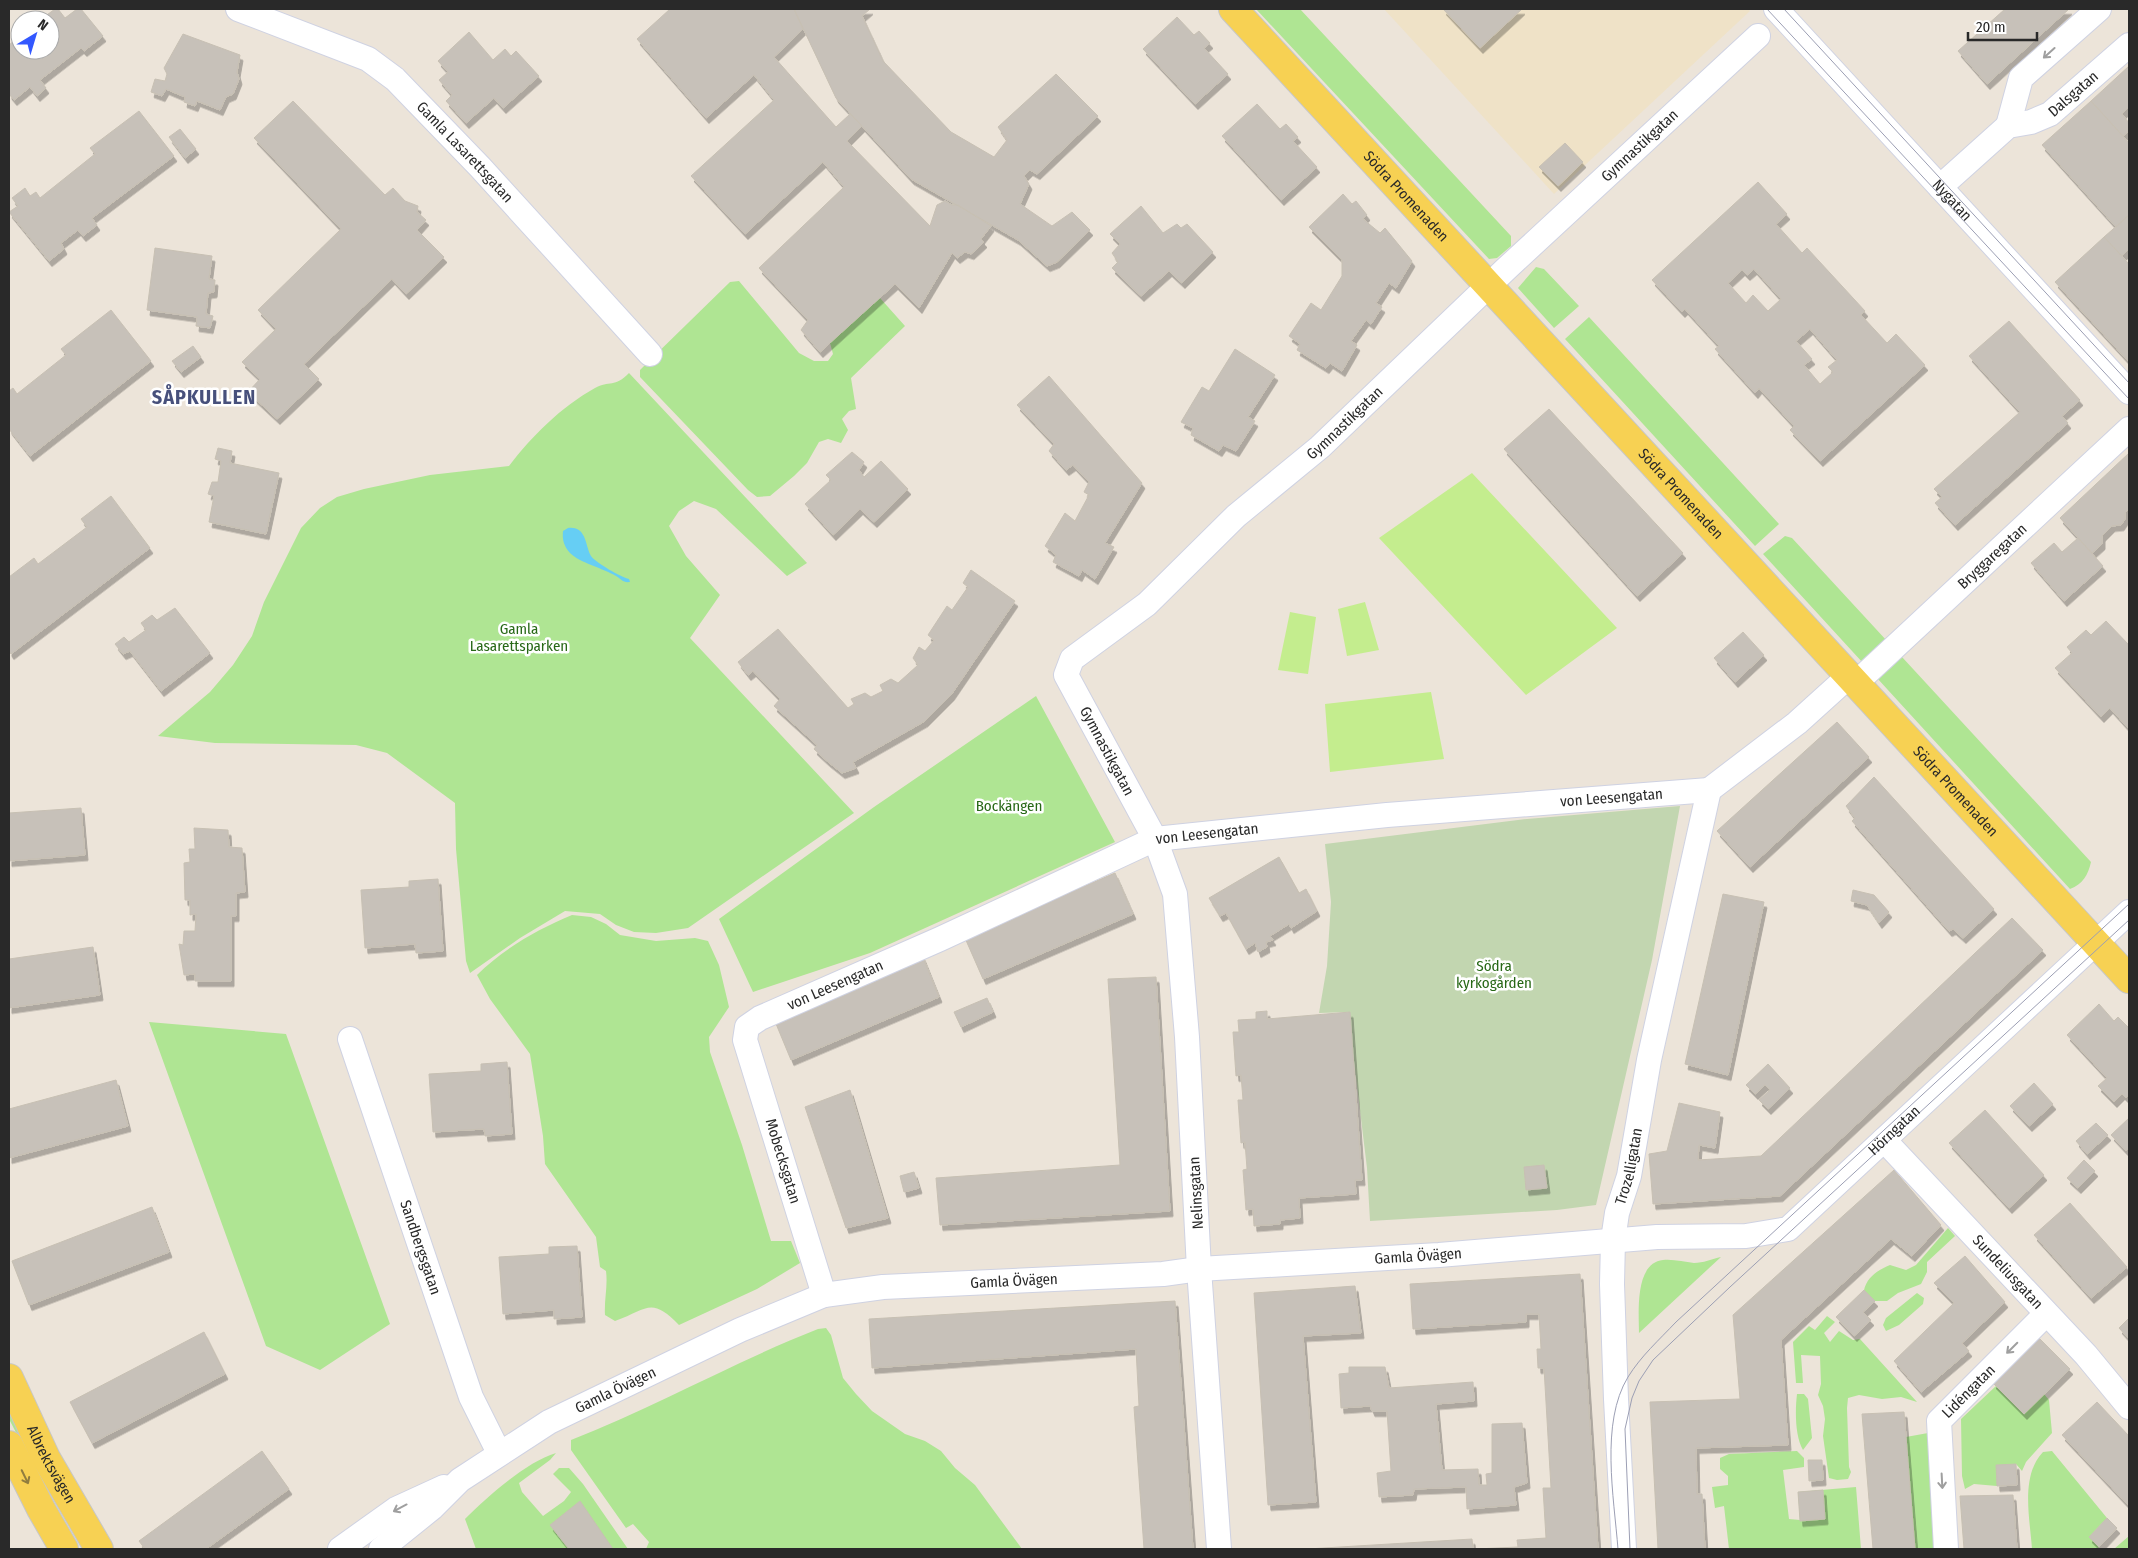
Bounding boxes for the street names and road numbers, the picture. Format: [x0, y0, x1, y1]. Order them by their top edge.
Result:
street label: Dalsgatan [2044, 67, 2102, 120]
street label: Gamla Lasarettsgatan [413, 98, 517, 206]
street label: Gymnastikgatan [1597, 106, 1682, 185]
street label: Södra Promenaden [1360, 147, 1452, 245]
street label: Nygatan [1929, 176, 1976, 225]
street label: Gymnastikgatan [1303, 383, 1387, 463]
street label: Södra Promenaden [1635, 445, 1727, 543]
street label: Bryggaregatan [1954, 520, 2030, 593]
street label: Gymnastikgatan [1076, 703, 1138, 799]
street label: Södra Promenaden [1909, 742, 2002, 840]
street label: von Leesengatan [1559, 785, 1664, 811]
street label: von Leesengatan [1155, 819, 1259, 848]
street label: von Leesengatan [784, 956, 886, 1014]
street label: Hörngatan [1864, 1102, 1924, 1159]
street label: Mobecksgatan [762, 1116, 804, 1206]
street label: Trozelligatan [1611, 1127, 1646, 1207]
street label: Nelinsgatan [1185, 1156, 1207, 1230]
street label: Sandbergsgatan [396, 1198, 445, 1297]
street label: Sundeliusgatan [1969, 1231, 2047, 1313]
street label: Gamla Övägen [1374, 1244, 1463, 1268]
street label: Gamla Övägen [970, 1270, 1058, 1292]
street label: Lidéngatan [1938, 1361, 1999, 1422]
street label: Gamla Övägen [572, 1363, 659, 1417]
street label: Albrektsvägen [23, 1422, 79, 1506]

